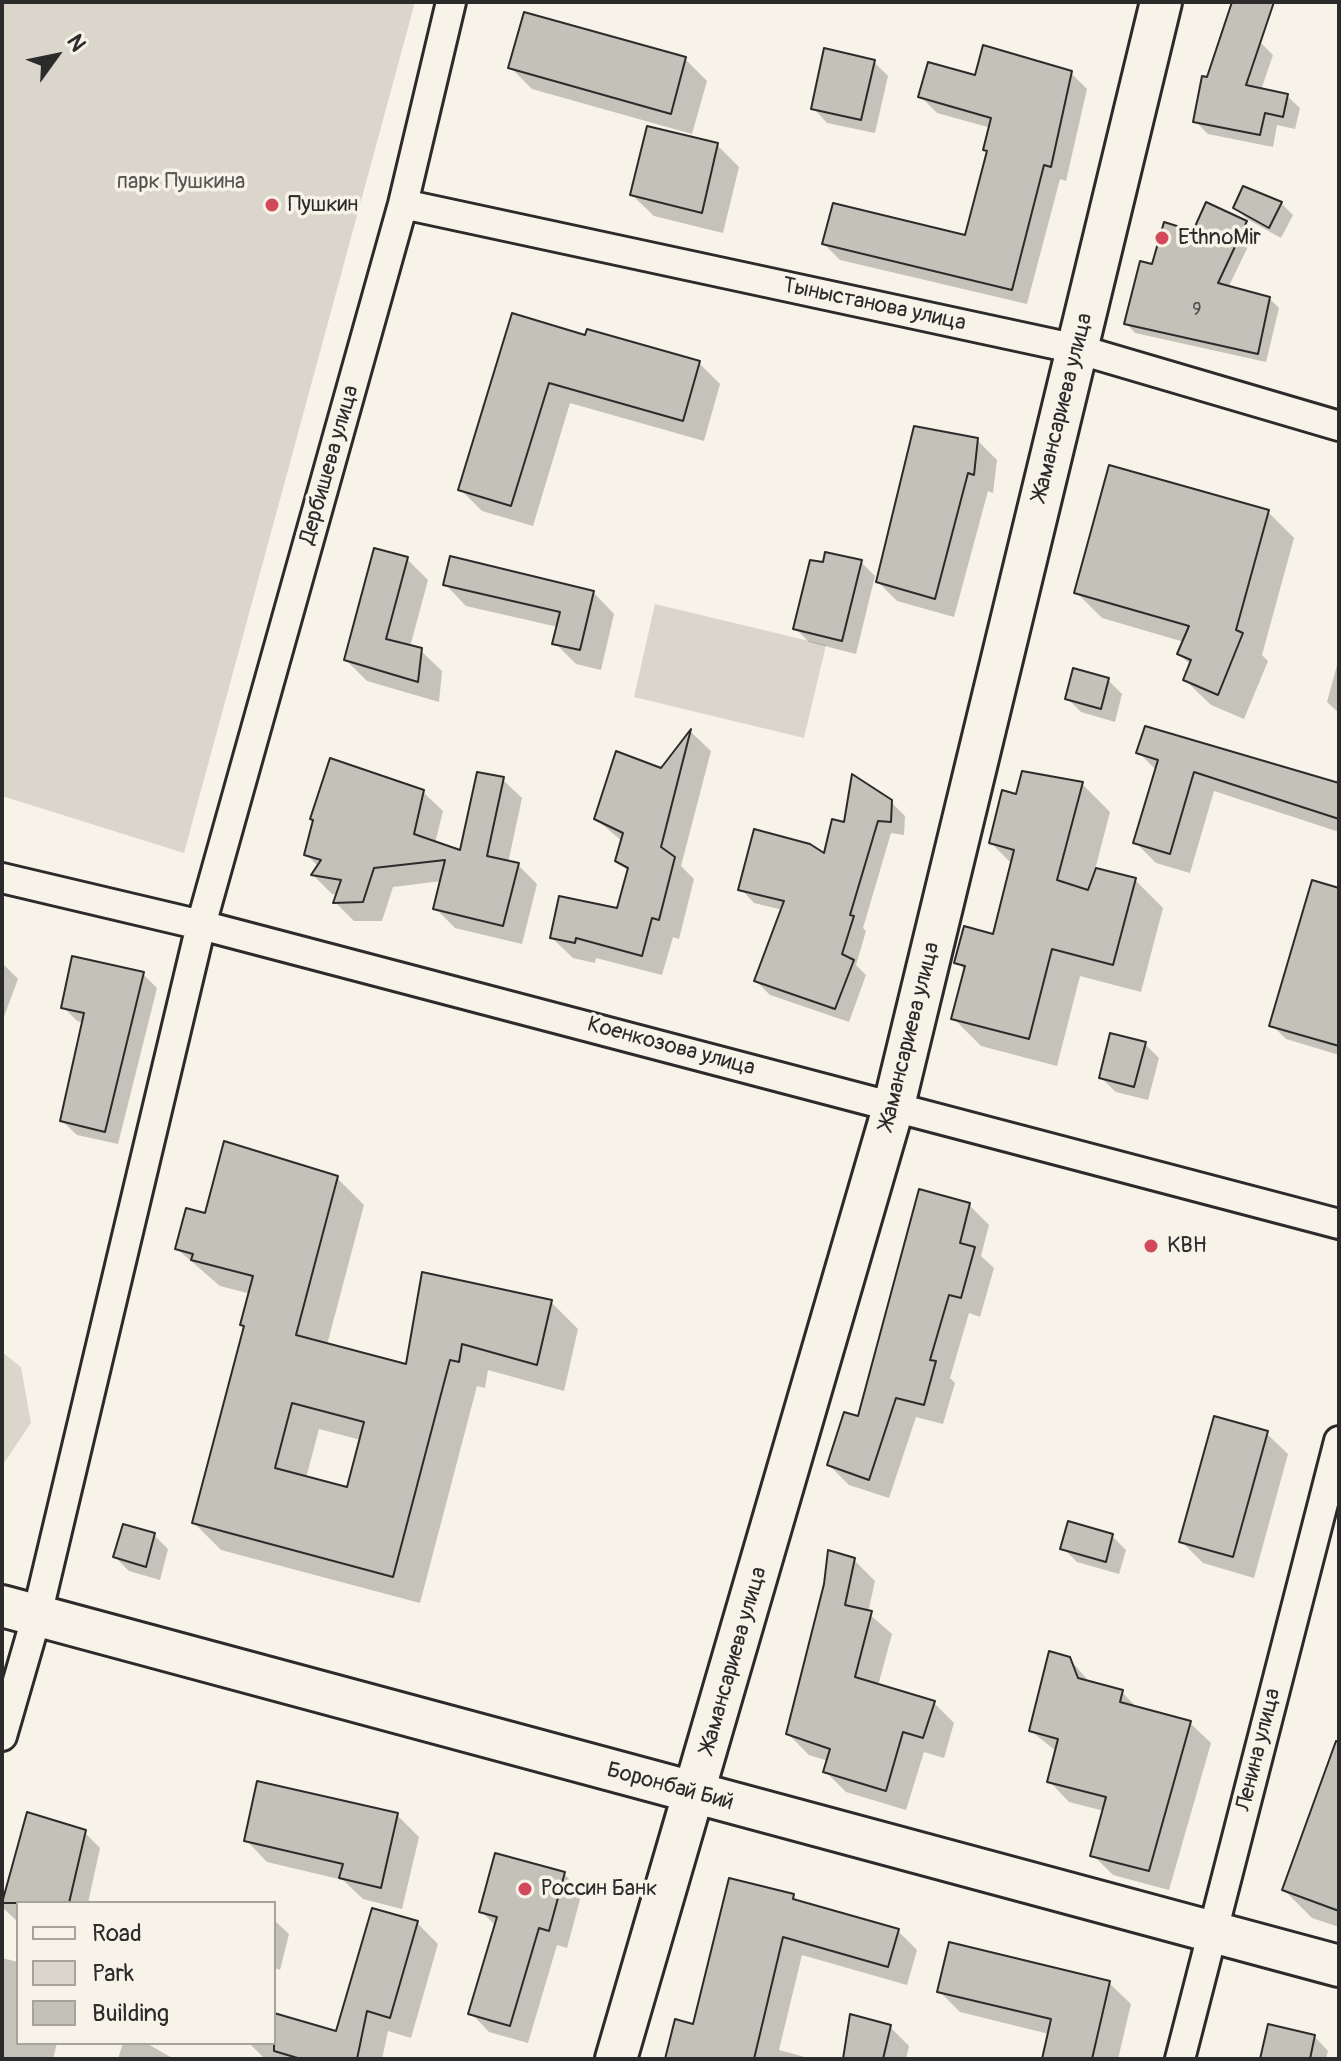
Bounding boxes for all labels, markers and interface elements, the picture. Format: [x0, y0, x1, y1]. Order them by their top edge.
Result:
north arrow [16, 16, 96, 96]
text: N [60, 29, 92, 57]
park label: парк Пушкина [117, 169, 245, 195]
place label: Пушкин [288, 192, 358, 218]
marker: Пушкин [263, 196, 281, 214]
place label: EthnoMir [1178, 225, 1261, 251]
marker: EthnoMir [1153, 229, 1171, 247]
street label: Тыныстанова улица [780, 273, 968, 337]
house number: 9 [1192, 299, 1202, 321]
street label: Жамансариева улица [1027, 311, 1099, 503]
street label: Дербишева улица [295, 383, 365, 547]
street label: Жамансариева улица [874, 940, 946, 1132]
street label: Коенкозова улица [584, 1012, 758, 1082]
place label: KBH [1167, 1233, 1207, 1259]
marker: KBH [1142, 1237, 1160, 1255]
street label: Жамансариева улица [695, 1564, 773, 1756]
street label: Ленина улица [1231, 1686, 1287, 1814]
street label: Боронбай Бий [604, 1757, 736, 1817]
place label: Россин Банк [541, 1876, 657, 1902]
marker: Россин Банк [516, 1880, 534, 1898]
legend [16, 1901, 276, 2045]
text: Road [92, 1919, 142, 1948]
text: Park [92, 1959, 134, 1988]
text: Building [92, 1999, 169, 2028]

